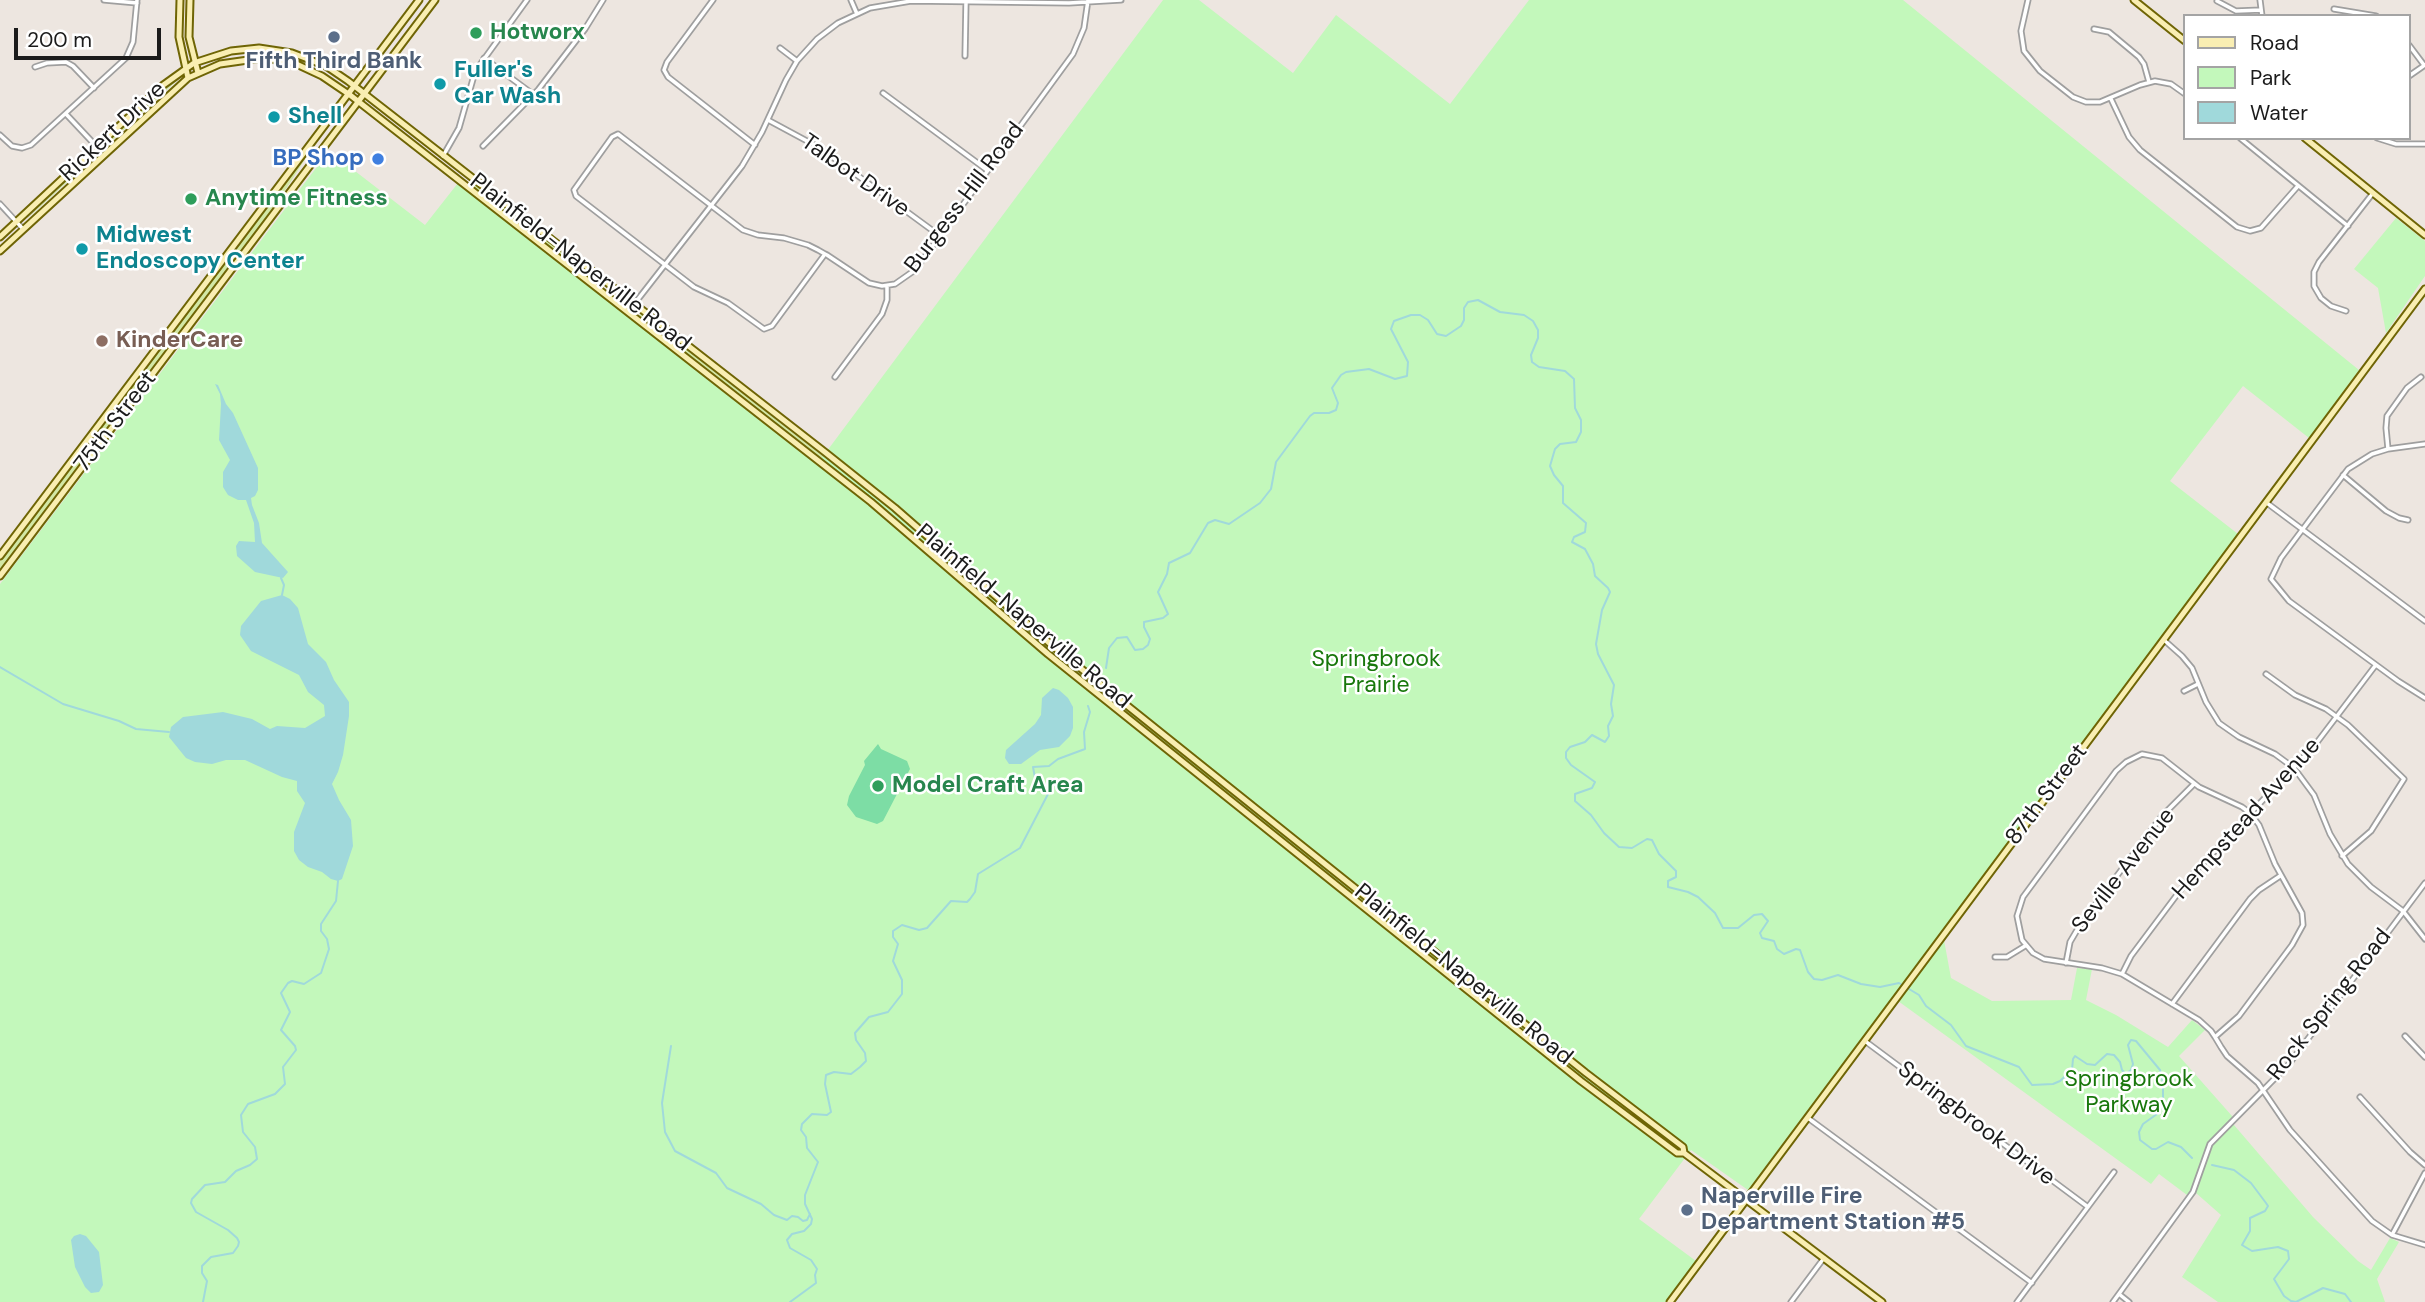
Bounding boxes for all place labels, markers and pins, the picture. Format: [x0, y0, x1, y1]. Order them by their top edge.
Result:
place label: Hotworx [490, 19, 585, 47]
marker: Hotworx [468, 25, 484, 41]
marker: Fifth Third Bank [326, 29, 342, 45]
place label: Fifth Third Bank [246, 48, 422, 76]
place label: Fuller's Car Wash [454, 57, 561, 111]
marker: Fuller's Car Wash [432, 76, 448, 92]
place label: Shell [288, 103, 342, 131]
marker: Shell [266, 109, 282, 125]
place label: BP Shop [273, 145, 364, 173]
marker: BP Shop [370, 151, 386, 167]
place label: Anytime Fitness [205, 185, 388, 213]
marker: Anytime Fitness [183, 191, 199, 207]
place label: Midwest Endoscopy Center [96, 222, 304, 276]
marker: Midwest Endoscopy Center [74, 241, 90, 257]
place label: KinderCare [116, 327, 243, 355]
marker: KinderCare [94, 333, 110, 349]
place label: Model Craft Area [892, 772, 1083, 800]
marker: Model Craft Area [870, 778, 886, 794]
place label: Naperville Fire Department Station #5 [1701, 1183, 1965, 1237]
marker: Naperville Fire Department Station #5 [1679, 1202, 1695, 1218]

